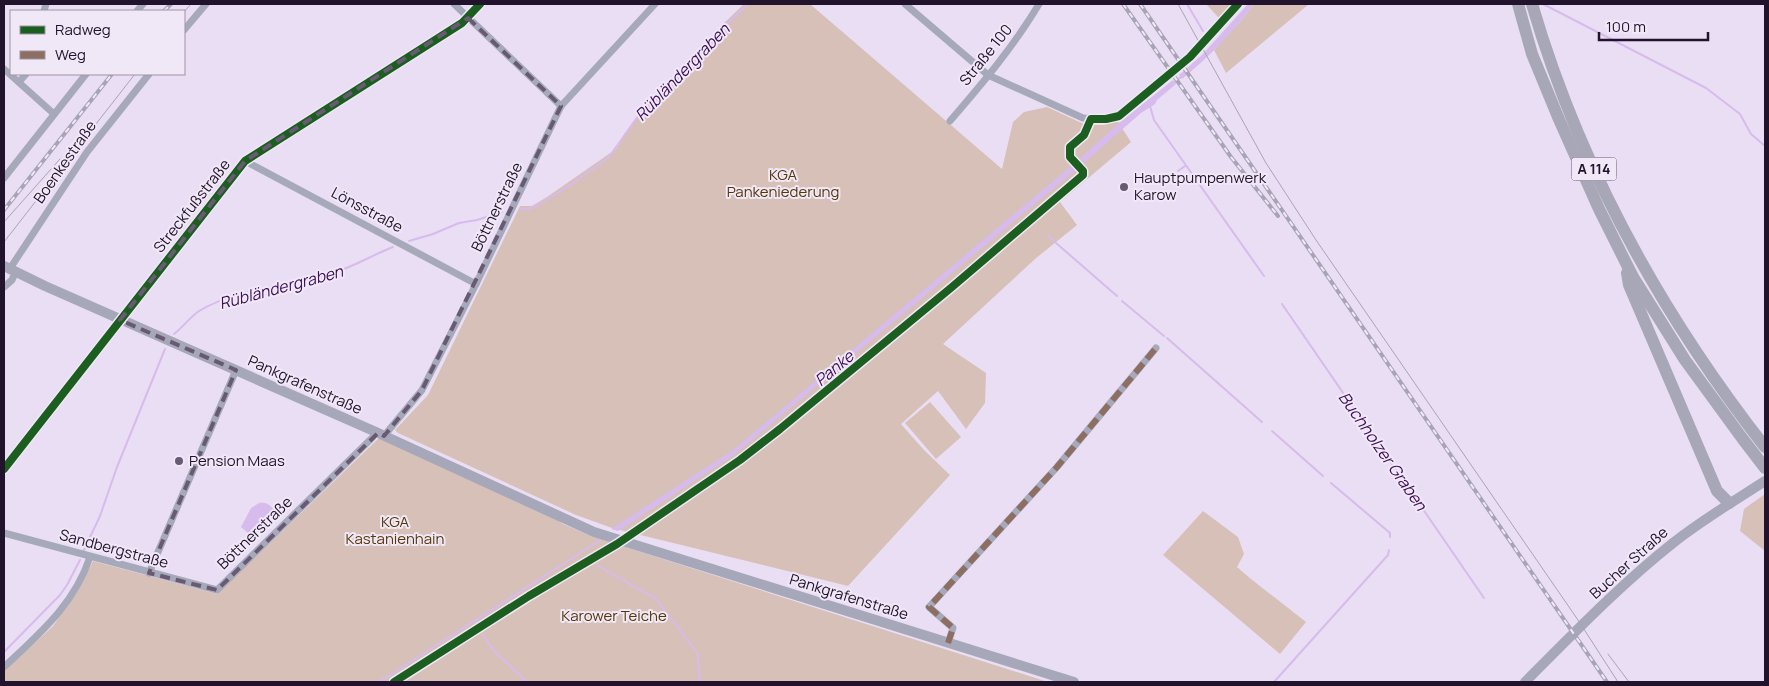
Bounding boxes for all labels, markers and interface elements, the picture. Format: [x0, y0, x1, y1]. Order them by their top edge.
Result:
legend [10, 10, 185, 75]
scale bar [1599, 10, 1708, 42]
text: 100 m [1606, 16, 1646, 37]
water label: Rübländergraben [630, 18, 734, 125]
text: Radweg [55, 19, 111, 40]
street label: Straße 100 [954, 19, 1017, 90]
text: Weg [55, 44, 86, 65]
street label: Boenkestraße [28, 116, 101, 207]
street label: Streckfußstraße [148, 154, 235, 257]
road number: A 114 [1572, 157, 1616, 180]
street label: Böttnerstraße [466, 158, 527, 255]
park label: KGA Pankeniederung [727, 164, 839, 202]
place label: Hauptpumpenwerk Karow [1134, 167, 1267, 205]
marker: Hauptpumpenwerk Karow [1118, 181, 1130, 193]
street label: Lönsstraße [328, 182, 407, 237]
water label: Rübländergraben [217, 260, 346, 314]
water label: Panke [810, 344, 859, 391]
street label: Pankgrafenstraße [245, 350, 366, 419]
water label: Buchholzer Graben [1334, 387, 1433, 515]
place label: Pension Maas [189, 450, 285, 471]
marker: Pension Maas [173, 455, 185, 467]
street label: Böttnerstraße [212, 491, 297, 574]
park label: KGA Kastanienhain [346, 511, 445, 549]
street label: Bucher Straße [1585, 522, 1673, 604]
street label: Sandbergstraße [57, 524, 171, 573]
street label: Pankgrafenstraße [787, 568, 911, 625]
park label: Karower Teiche [561, 605, 667, 626]

